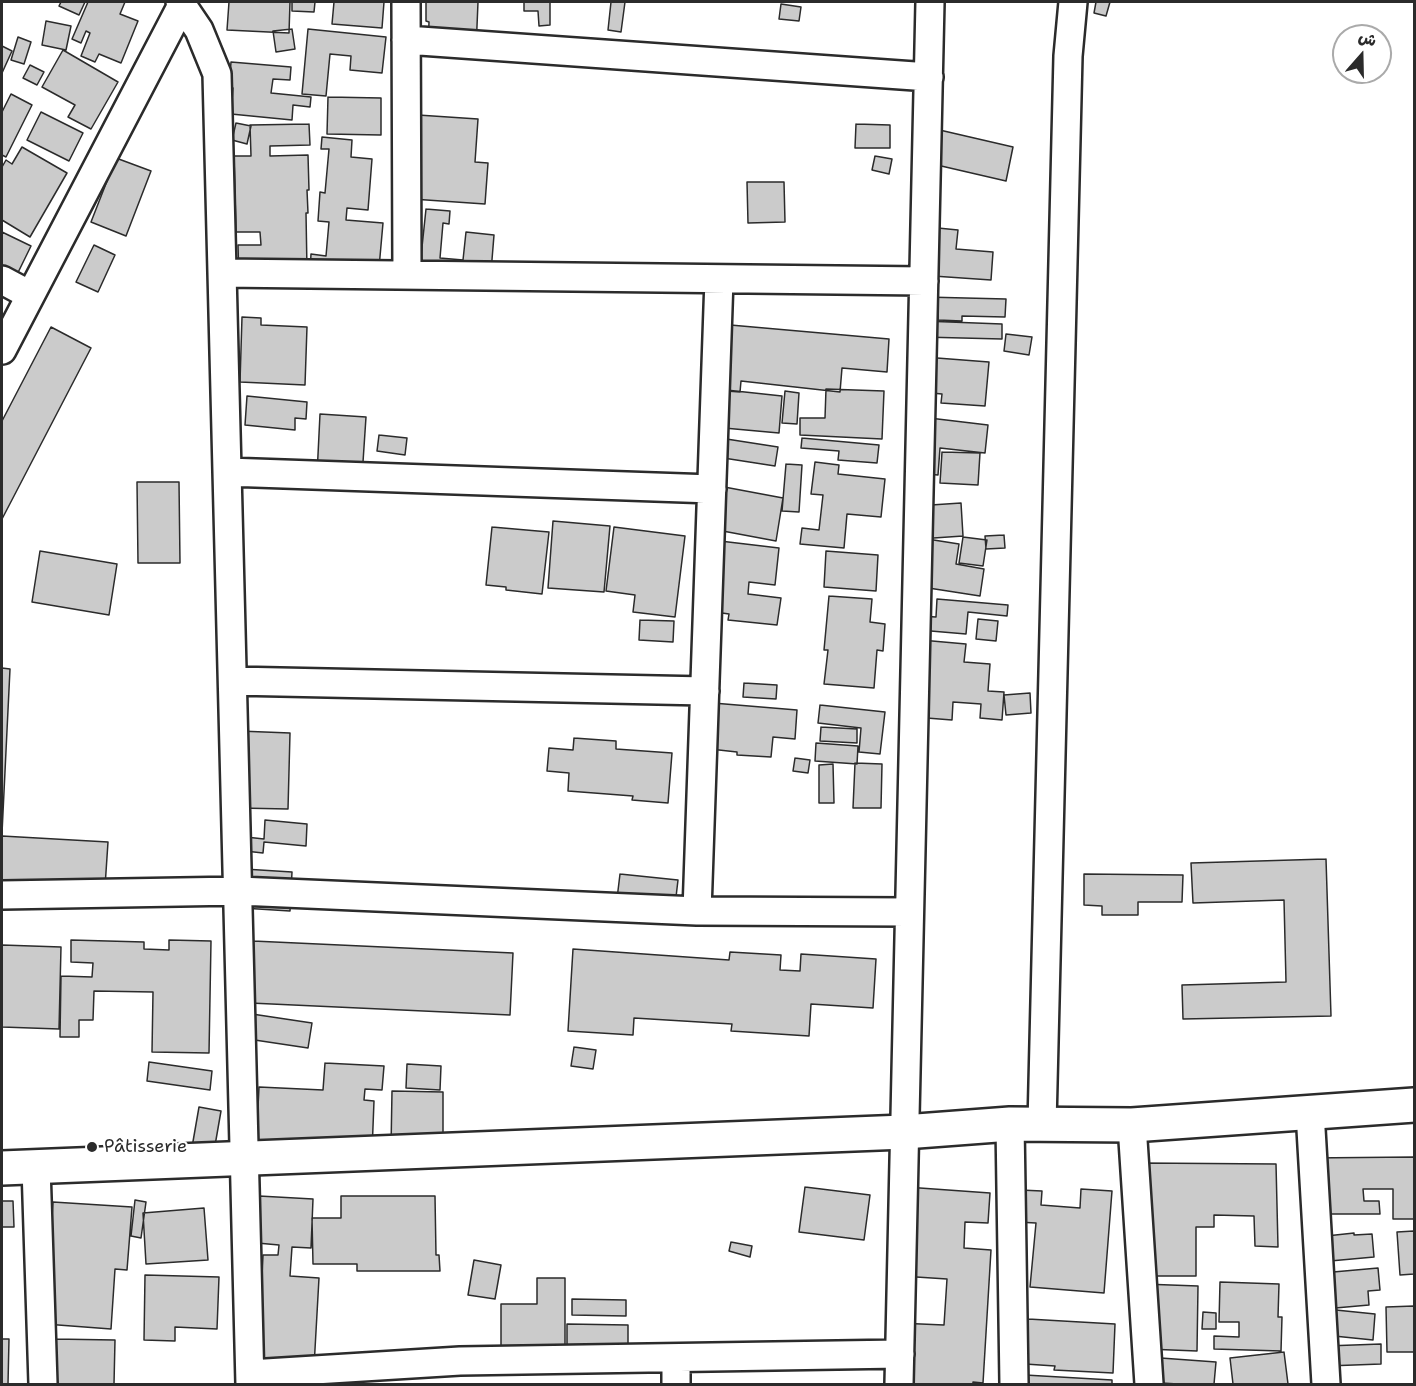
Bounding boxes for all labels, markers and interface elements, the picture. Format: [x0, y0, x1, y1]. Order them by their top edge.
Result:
north arrow [1332, 24, 1392, 84]
text: ش [1356, 26, 1380, 51]
place label: Pâtisserie [104, 1136, 187, 1158]
marker: Pâtisserie [85, 1140, 99, 1154]

